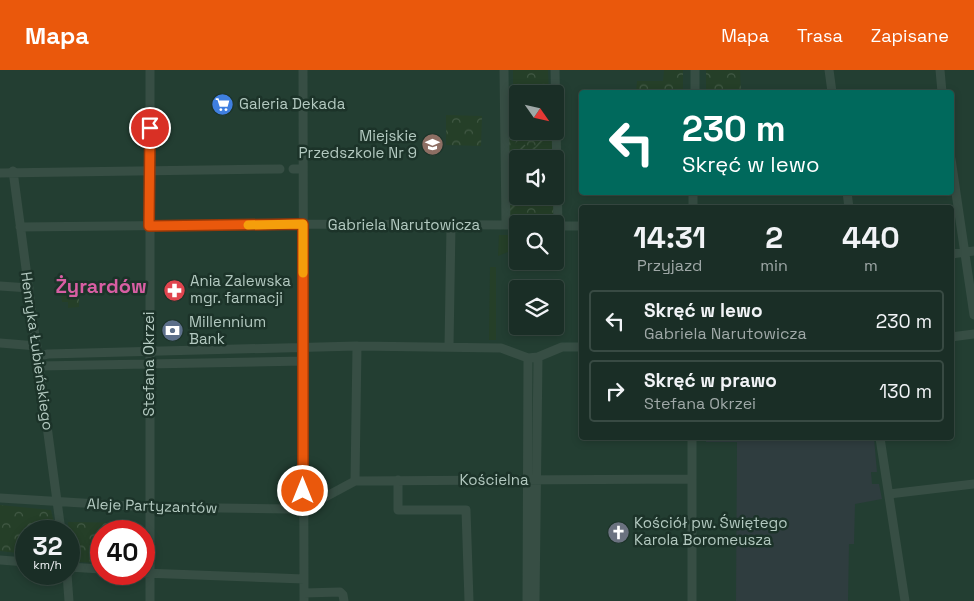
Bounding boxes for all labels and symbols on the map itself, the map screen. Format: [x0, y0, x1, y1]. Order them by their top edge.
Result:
north arrow [509, 85, 564, 140]
supermarket icon: Galeria Dekada [211, 92, 235, 116]
place label: Galeria Dekada [239, 94, 346, 113]
pin [129, 107, 171, 149]
place label: Miejskie Przedszkole Nr 9 [299, 126, 417, 162]
school or university icon: Miejskie Przedszkole Nr 9 [421, 133, 445, 157]
street label: Gabriela Narutowicza [328, 215, 481, 234]
street label: Henryka Łubieńskiego [17, 270, 58, 432]
place label: Ania Zalewska mgr. farmacji [190, 271, 291, 307]
district label: Żyrardów [55, 273, 147, 299]
pharmacy icon: Ania Zalewska mgr. farmacji [162, 278, 186, 302]
street label: Stefana Okrzei [139, 311, 158, 417]
place label: Millennium Bank [189, 312, 266, 348]
bank icon: Millennium Bank [161, 319, 185, 343]
position arrow [276, 464, 328, 516]
street label: Kościelna [459, 470, 529, 489]
street label: Aleje Partyzantów [86, 494, 218, 517]
place label: Kościół pw. Świętego Karola Boromeusza [634, 513, 787, 549]
speed limit sign: 40 [90, 520, 155, 585]
church icon: Kościół pw. Świętego Karola Boromeusza [606, 520, 630, 544]

